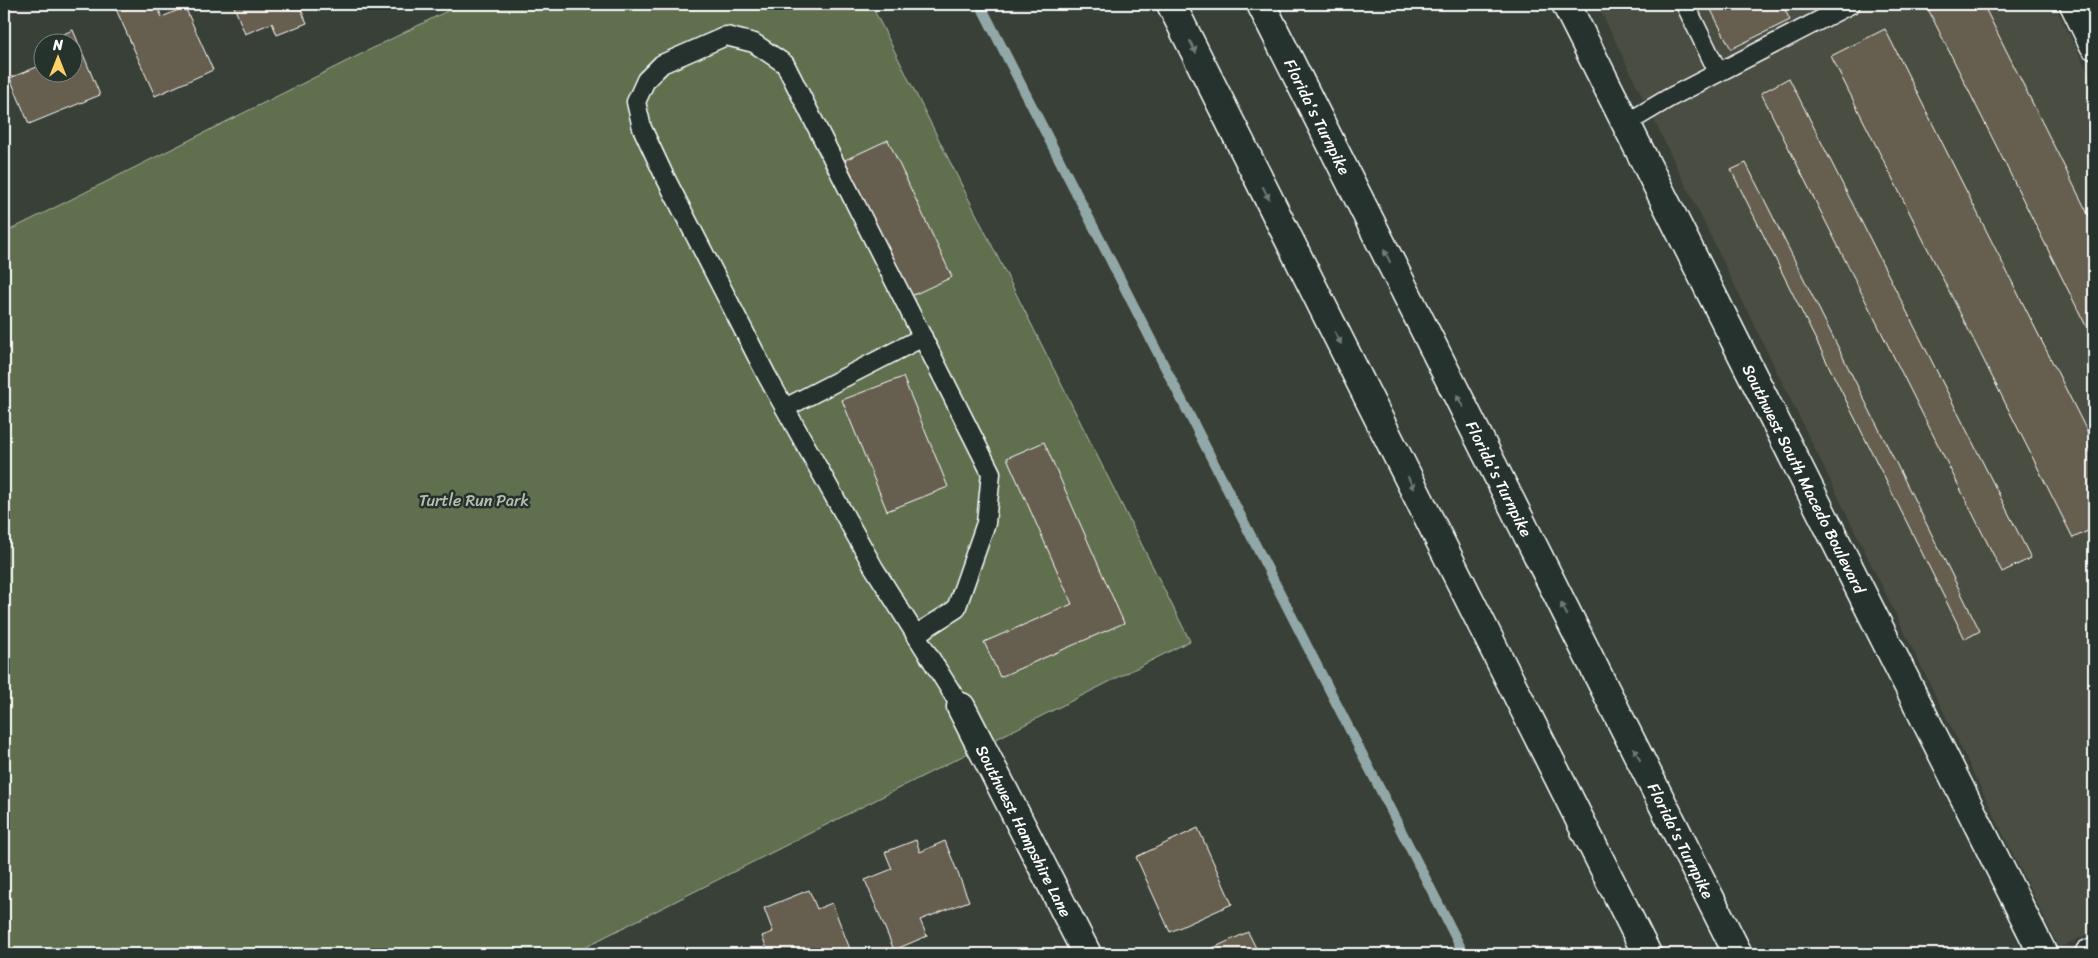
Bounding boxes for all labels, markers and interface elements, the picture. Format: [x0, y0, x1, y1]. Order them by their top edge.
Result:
north arrow [32, 32, 82, 82]
text: N [52, 33, 63, 58]
one-way arrow [1189, 40, 1197, 55]
street label: Florida's Turnpike [1276, 54, 1359, 180]
one-way arrow [1262, 186, 1270, 200]
one-way arrow [1383, 249, 1391, 263]
one-way arrow [1335, 331, 1343, 345]
street label: Southwest South Macedo Boulevard [1734, 359, 1874, 600]
one-way arrow [1456, 394, 1464, 408]
street label: Florida's Turnpike [1457, 416, 1540, 542]
one-way arrow [1407, 476, 1415, 491]
park label: Turtle Run Park [419, 486, 529, 515]
one-way arrow [1560, 602, 1568, 616]
street label: Southwest Hampshire Lane [968, 740, 1080, 923]
one-way arrow [1633, 747, 1641, 761]
street label: Florida's Turnpike [1639, 778, 1722, 904]

